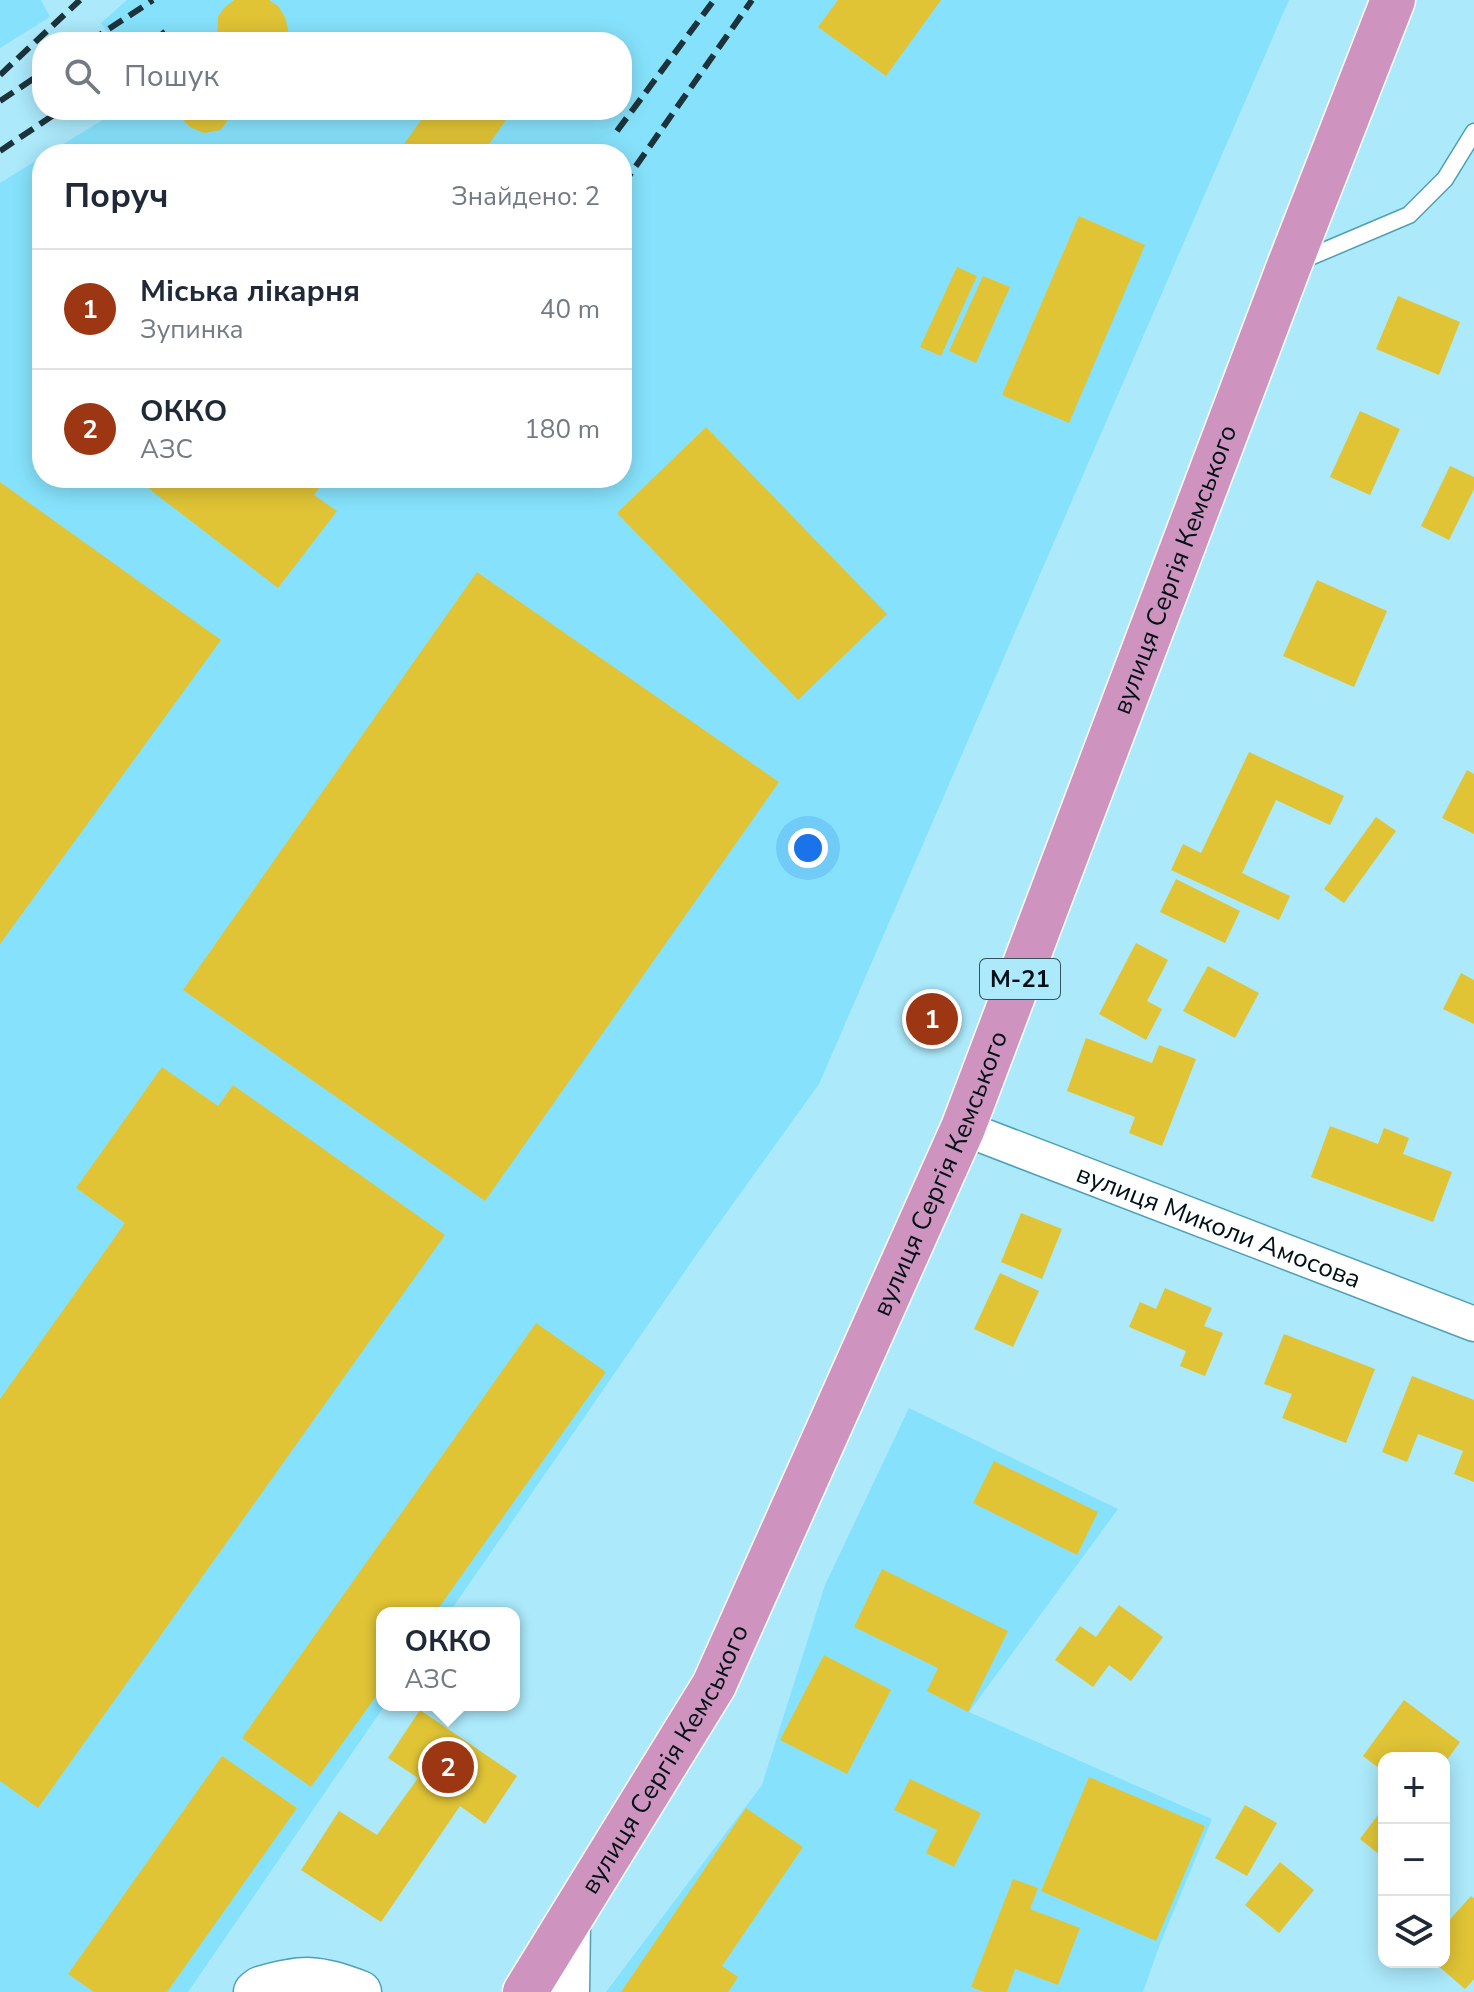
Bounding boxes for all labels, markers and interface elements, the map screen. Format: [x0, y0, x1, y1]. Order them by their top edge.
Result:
search box [32, 32, 632, 120]
icon: search [60, 54, 104, 98]
text: Пошук [124, 56, 219, 97]
text: Поруч [64, 173, 169, 219]
text: Знайдено: 2 [451, 179, 600, 214]
text: Міська лікарня [140, 271, 360, 312]
text: 1 [82, 292, 98, 327]
text: 40 m [540, 292, 600, 327]
text: Зупинка [140, 312, 244, 347]
text: ОККО [140, 391, 227, 432]
text: 2 [82, 412, 98, 447]
text: 180 m [524, 412, 600, 447]
street label: вулиця Сергія Кемського [1104, 419, 1245, 719]
text: АЗС [140, 432, 193, 467]
your location [788, 828, 828, 868]
road number: М-21 [980, 959, 1060, 999]
pin: 1 [906, 989, 958, 1049]
street label: вулиця Сергія Кемського [864, 1026, 1016, 1322]
street label: вулиця Миколи Амосова [1072, 1156, 1366, 1297]
popup [376, 1607, 520, 1711]
street label: вулиця Сергія Кемського [572, 1619, 757, 1900]
text: ОККО [404, 1621, 492, 1662]
text: АЗС [404, 1662, 457, 1697]
pin: 2 [422, 1737, 474, 1797]
map controls [1378, 1752, 1450, 1968]
button: + [1378, 1752, 1450, 1824]
button: − [1378, 1824, 1450, 1896]
button: layers [1378, 1896, 1450, 1968]

